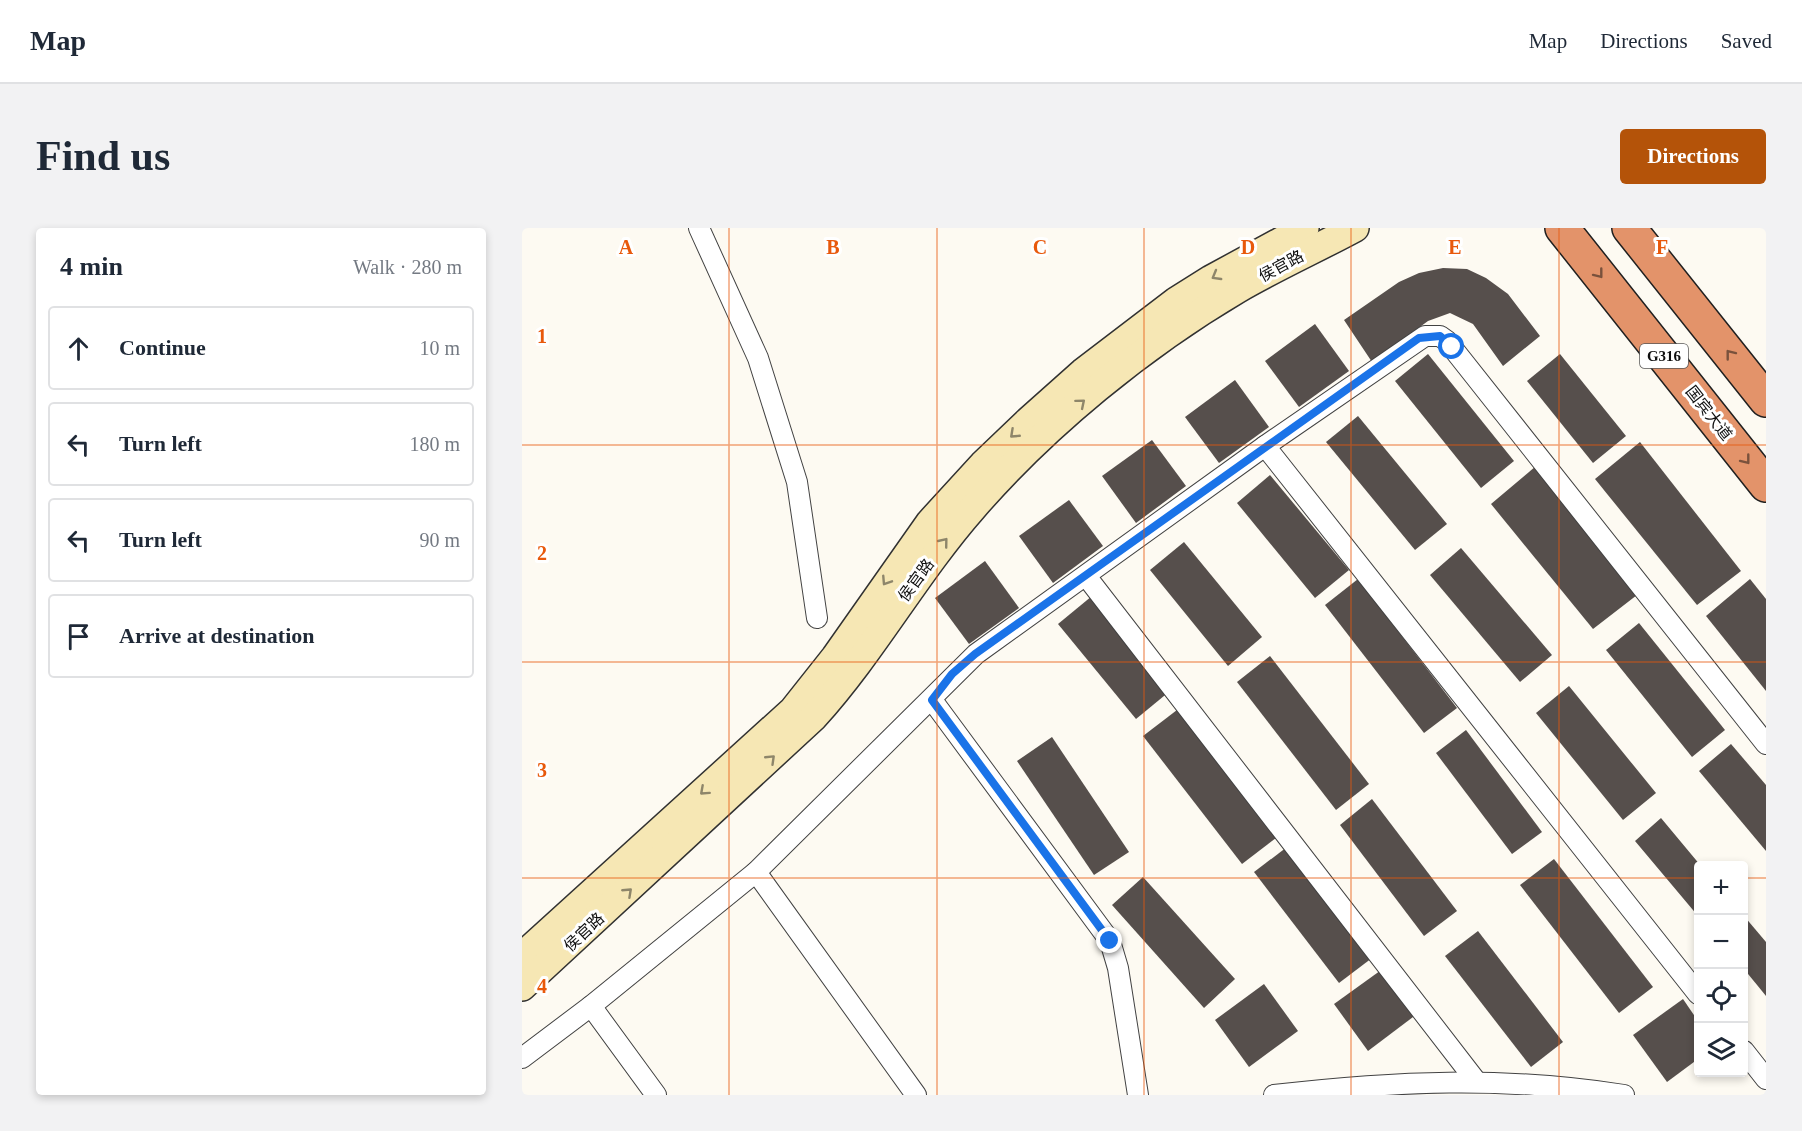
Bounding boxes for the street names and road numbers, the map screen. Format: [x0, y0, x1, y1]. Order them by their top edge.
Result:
street label: 侯官路 [1256, 247, 1306, 285]
road number: G316 [1640, 344, 1688, 368]
street label: 国宾大道 [1683, 383, 1735, 443]
street label: 侯官路 [895, 556, 937, 604]
street label: 侯官路 [561, 909, 607, 955]

